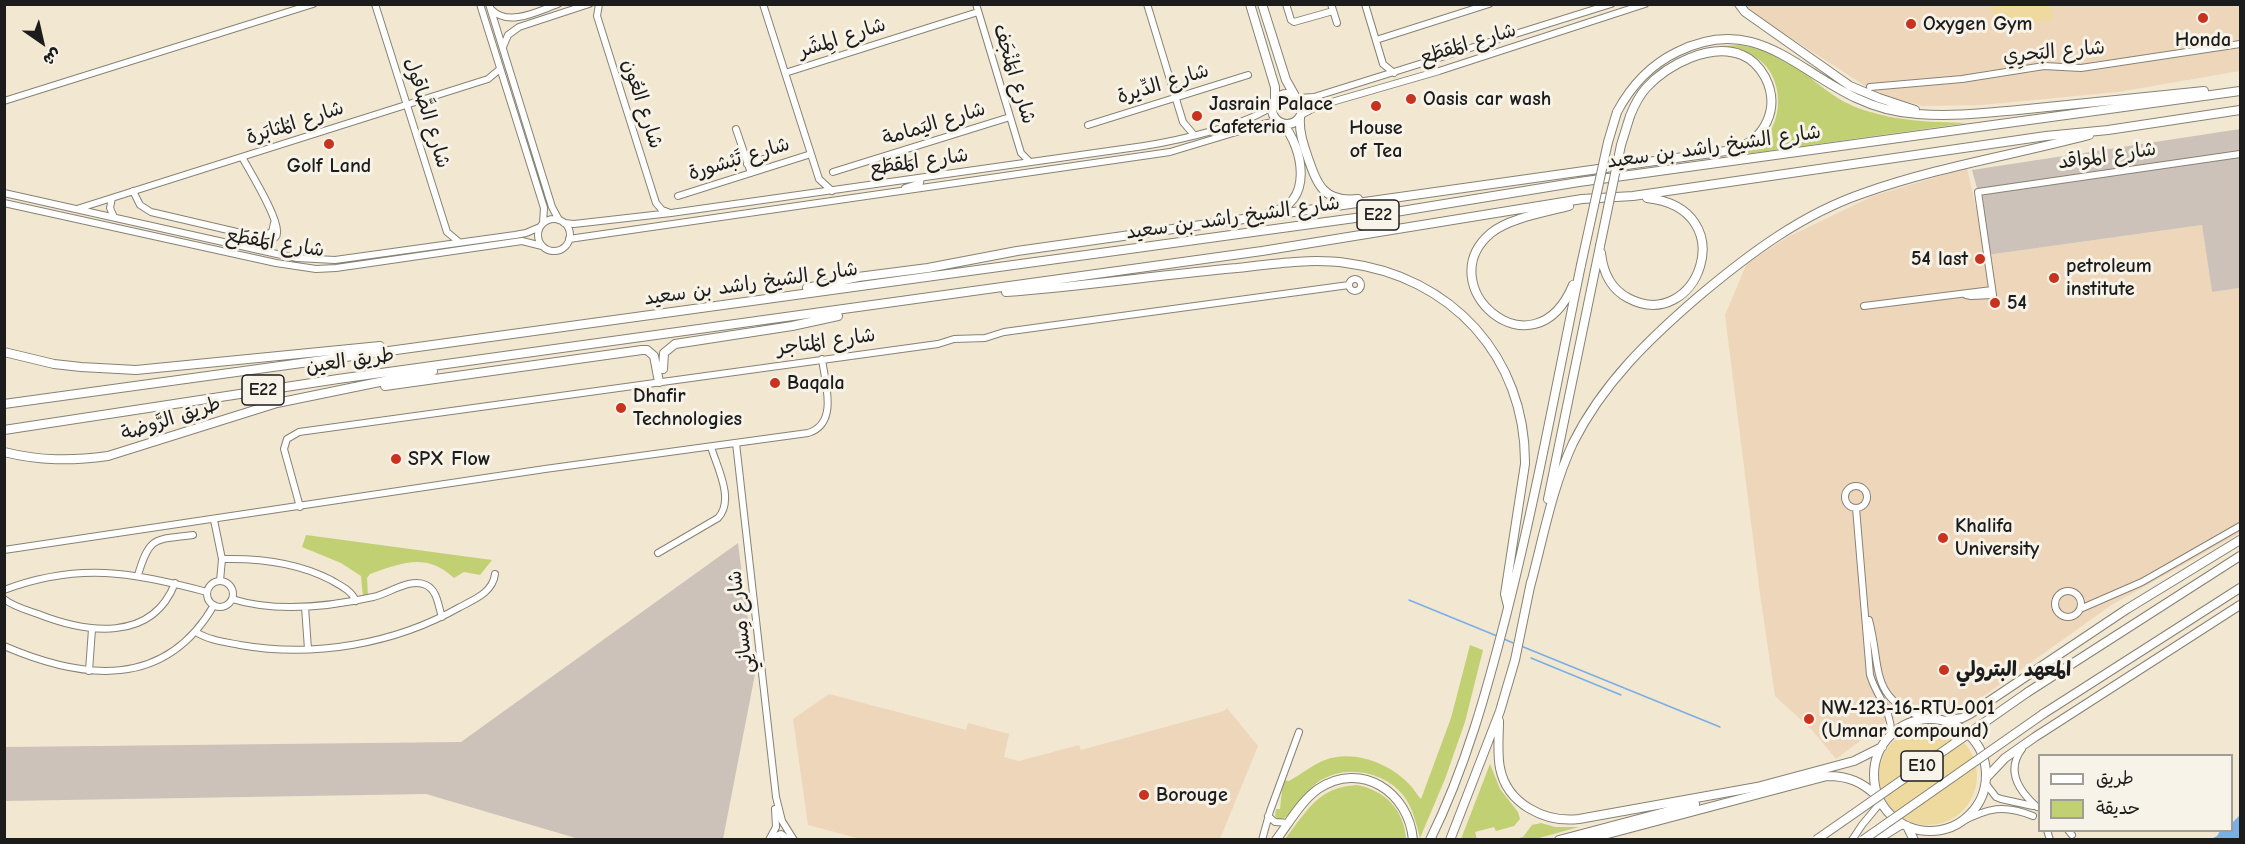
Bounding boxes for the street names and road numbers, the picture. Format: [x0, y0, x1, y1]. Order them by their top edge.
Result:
street label: شارع المِشَر [795, 13, 889, 63]
street label: شارع المَقطَع [1417, 18, 1519, 70]
street label: شارع المَنْجَف [987, 21, 1041, 127]
street label: شارع البَحرِي [2002, 36, 2106, 68]
street label: شارع الصَّاقول [399, 55, 455, 171]
street label: شارع العُون [616, 56, 668, 152]
street label: شارع الدِّيرة [1114, 59, 1212, 109]
street label: شارع المُثابَرة [243, 96, 347, 150]
street label: شارع اليَمامة [880, 97, 988, 151]
street label: شارع الشيخ راشد بن سعيد [1606, 120, 1822, 174]
street label: شارع تَبْشورة [685, 132, 793, 186]
street label: شارع المواقد [2056, 137, 2158, 175]
street label: شارع المَقطَع [868, 143, 970, 181]
street label: شارع الشيخ راشد بن سعيد [1125, 191, 1341, 245]
road number: E22 [1357, 200, 1399, 230]
street label: شارع المَقطَع [224, 223, 326, 263]
street label: شارع الشيخ راشد بن سعيد [643, 257, 859, 311]
street label: شارع المُتاجر [775, 323, 877, 361]
street label: طريق العين [304, 343, 396, 379]
road number: E22 [242, 375, 284, 405]
street label: طريق الرَّوضة [118, 392, 224, 446]
street label: شارع مِسانِي [723, 569, 759, 675]
road number: E10 [1901, 751, 1943, 781]

